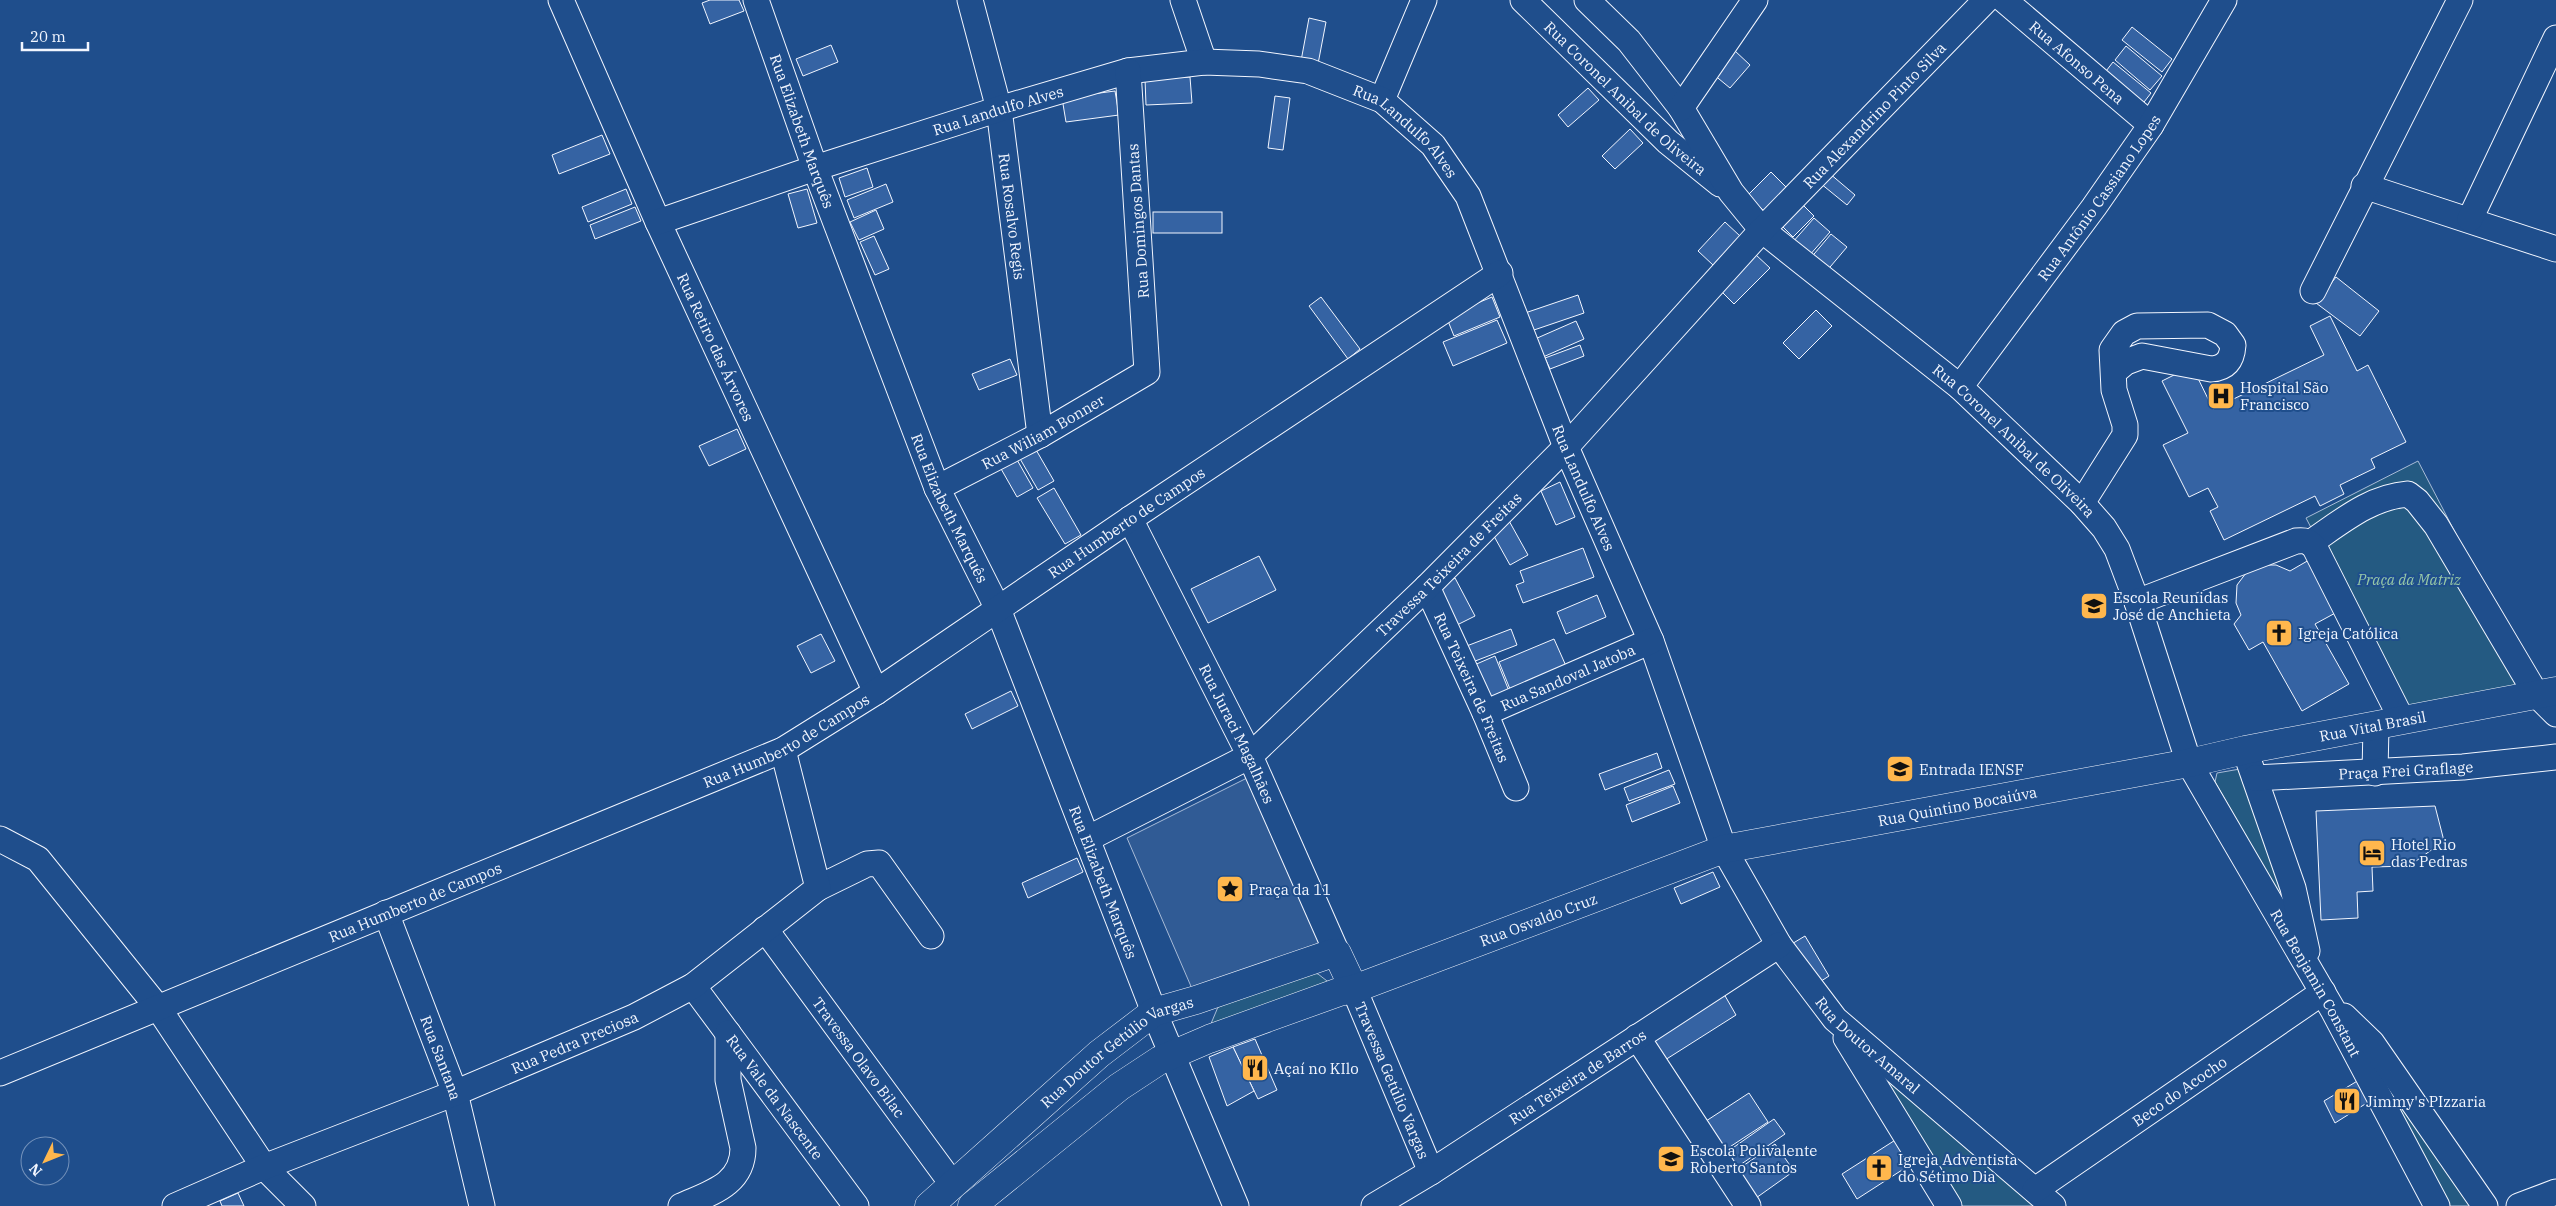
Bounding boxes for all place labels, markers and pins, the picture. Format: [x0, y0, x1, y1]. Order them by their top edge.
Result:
place label: Hospital São Francisco [2240, 378, 2328, 414]
hospital icon: Hospital São Francisco [2206, 381, 2236, 411]
place label: Escola Reunidas José de Anchieta [2113, 588, 2231, 624]
school or university icon: Escola Reunidas José de Anchieta [2079, 591, 2109, 621]
church icon: Igreja Católica [2264, 618, 2294, 648]
place label: Igreja Católica [2298, 624, 2399, 643]
school or university icon: Entrada IENSF [1885, 754, 1915, 784]
place label: Entrada IENSF [1919, 760, 2024, 779]
place label: Hotel Rio das Pedras [2391, 835, 2468, 871]
hotel icon: Hotel Rio das Pedras [2357, 838, 2387, 868]
place icon: Praça da 11 [1215, 874, 1245, 904]
place label: Praça da 11 [1249, 880, 1331, 899]
restaurant icon: Açaí no KIlo [1240, 1053, 1270, 1083]
place label: Açaí no KIlo [1274, 1059, 1359, 1078]
restaurant icon: Jimmy's PIzzaria [2332, 1086, 2362, 1116]
place label: Jimmy's PIzzaria [2366, 1092, 2486, 1111]
place label: Escola Polivalente Roberto Santos [1690, 1141, 1817, 1177]
school or university icon: Escola Polivalente Roberto Santos [1656, 1144, 1686, 1174]
place label: Igreja Adventista do Sétimo Dia [1898, 1150, 2018, 1186]
church icon: Igreja Adventista do Sétimo Dia [1864, 1153, 1894, 1183]

